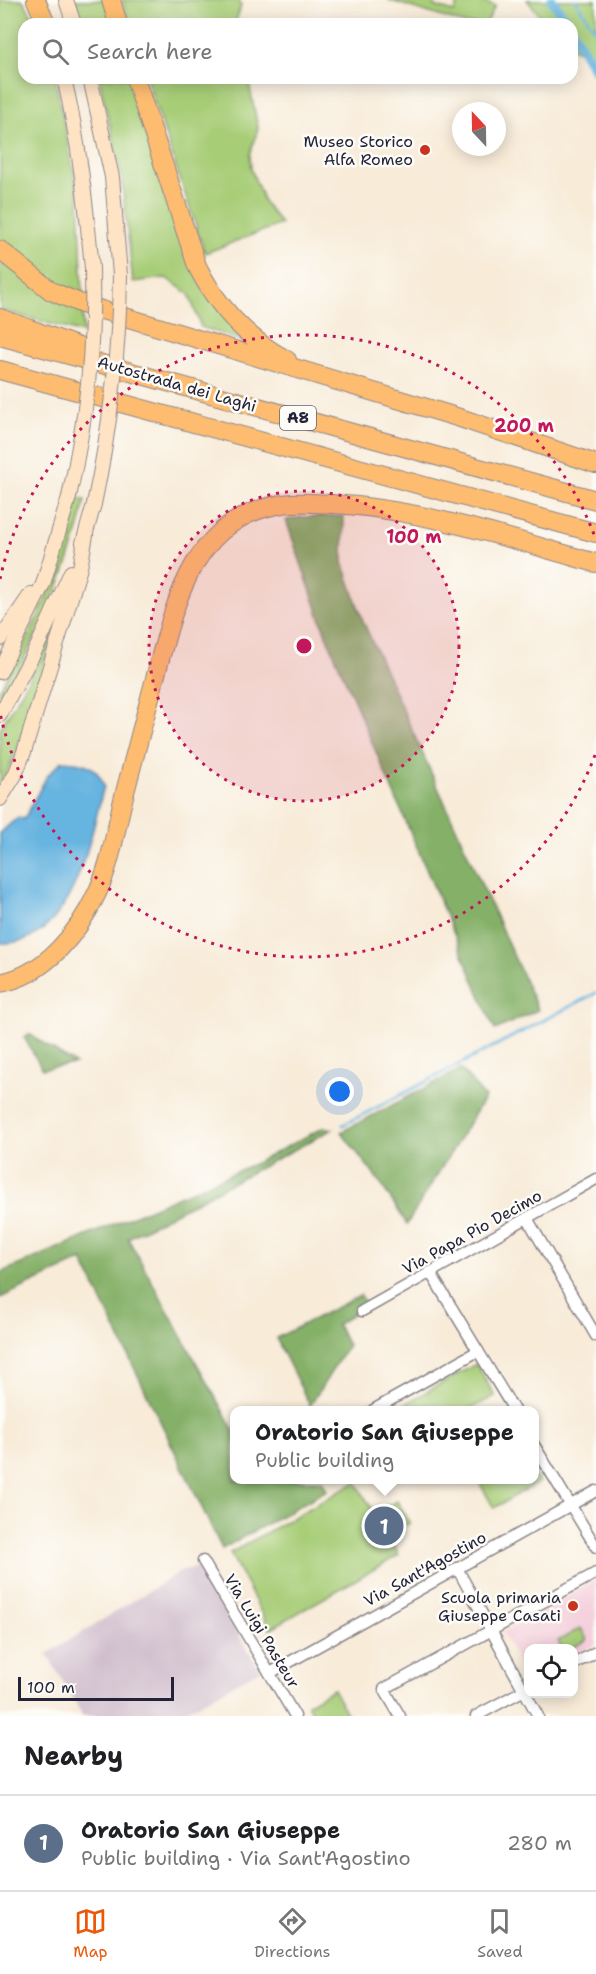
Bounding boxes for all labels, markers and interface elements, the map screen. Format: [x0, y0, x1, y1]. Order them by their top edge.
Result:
search box [18, 18, 578, 84]
icon: search [39, 35, 72, 68]
text: Search here [87, 37, 213, 66]
north arrow [452, 102, 506, 156]
place label: Museo Storico Alfa Romeo [304, 131, 413, 170]
marker: Museo Storico Alfa Romeo [418, 143, 432, 157]
street label: Autostrada dei Laghi [95, 351, 259, 417]
road number: A8 [280, 406, 316, 430]
text: 200 m [494, 414, 555, 438]
text: 100 m [386, 525, 442, 549]
centre of rings [294, 636, 314, 656]
your location [325, 1077, 354, 1106]
street label: Via Papa Pio Decimo [398, 1185, 546, 1279]
popup [230, 1406, 539, 1484]
text: Oratorio San Giuseppe [255, 1418, 514, 1447]
text: Public building [255, 1447, 394, 1473]
pin: 1 [364, 1504, 404, 1549]
street label: Via Sant'Agostino [360, 1527, 490, 1611]
street label: Via Luigi Pasteur [220, 1570, 304, 1692]
place label: Scuola primaria Giuseppe Casati [438, 1587, 561, 1626]
marker: Scuola primaria Giuseppe Casati [566, 1599, 580, 1613]
map controls [524, 1644, 578, 1698]
button: locate [524, 1644, 578, 1698]
scale bar [18, 1674, 174, 1702]
text: 100 m [27, 1677, 75, 1698]
text: Nearby [24, 1738, 123, 1773]
text: Oratorio San Giuseppe [81, 1816, 340, 1845]
text: 1 [39, 1830, 48, 1856]
text: 280 m [507, 1830, 572, 1856]
text: Public building · Via Sant'Agostino [81, 1845, 411, 1871]
tab: Map [73, 1905, 108, 1962]
tab: Directions [254, 1905, 331, 1962]
tab: Saved [477, 1905, 523, 1962]

